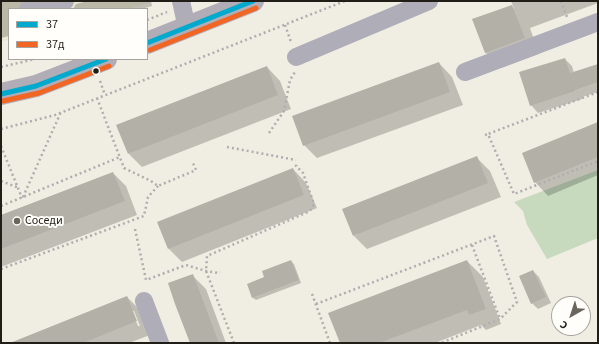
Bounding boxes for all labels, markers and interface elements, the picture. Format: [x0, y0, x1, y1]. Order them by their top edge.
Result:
legend [8, 8, 148, 60]
text: 37 [46, 16, 58, 33]
text: 37д [46, 36, 64, 53]
unlabelled marker [91, 66, 101, 76]
place label: Соседи [25, 214, 63, 228]
marker: Соседи [12, 216, 22, 226]
north arrow [551, 296, 591, 336]
text: С [557, 317, 571, 333]

